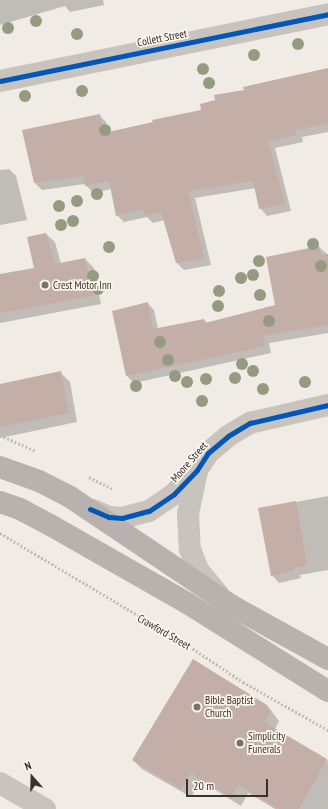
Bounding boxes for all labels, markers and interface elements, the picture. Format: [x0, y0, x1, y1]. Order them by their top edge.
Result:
street label: Collett Street [136, 27, 188, 49]
place label: Crest Motor Inn [53, 278, 112, 292]
marker: Crest Motor Inn [40, 280, 50, 290]
street label: Moore Street [168, 439, 210, 485]
street label: Crawford Street [135, 611, 193, 653]
place label: Bible Baptist Church [205, 694, 253, 720]
marker: Bible Baptist Church [192, 702, 202, 712]
place label: Simplicity Funerals [248, 730, 285, 756]
marker: Simplicity Funerals [235, 738, 245, 748]
north arrow [12, 757, 52, 797]
text: N [23, 758, 33, 773]
scale bar [188, 771, 270, 797]
text: 20 m [193, 778, 214, 793]

